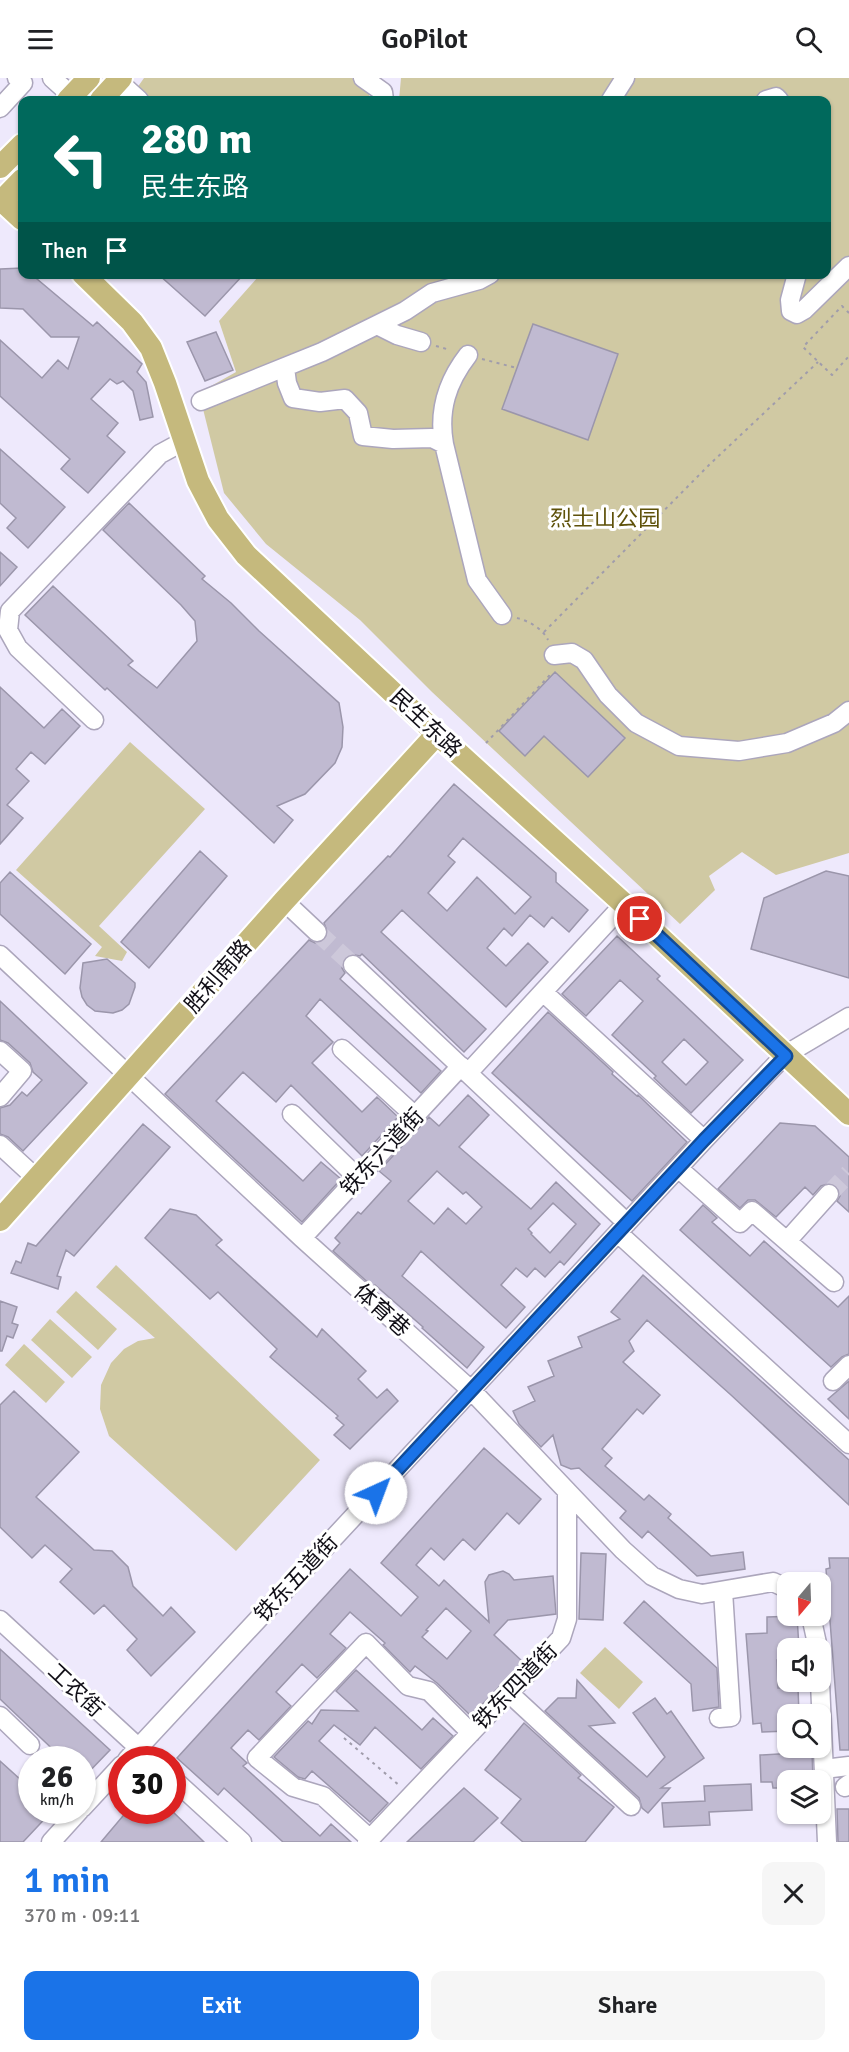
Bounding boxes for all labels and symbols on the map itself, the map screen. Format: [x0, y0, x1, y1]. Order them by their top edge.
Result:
park label: 烈士山公园 [550, 505, 660, 532]
street label: 民生东路 [385, 683, 467, 763]
pin [614, 893, 665, 944]
street label: 胜利南路 [179, 934, 257, 1018]
street label: 铁东六道街 [335, 1103, 429, 1201]
street label: 体育巷 [348, 1278, 416, 1342]
position arrow [344, 1461, 408, 1525]
street label: 铁东五道街 [249, 1529, 343, 1627]
north arrow [777, 1572, 831, 1626]
street label: 铁东四道街 [467, 1637, 563, 1735]
street label: 工农街 [43, 1658, 109, 1722]
speed limit sign: 30 [108, 1746, 186, 1824]

